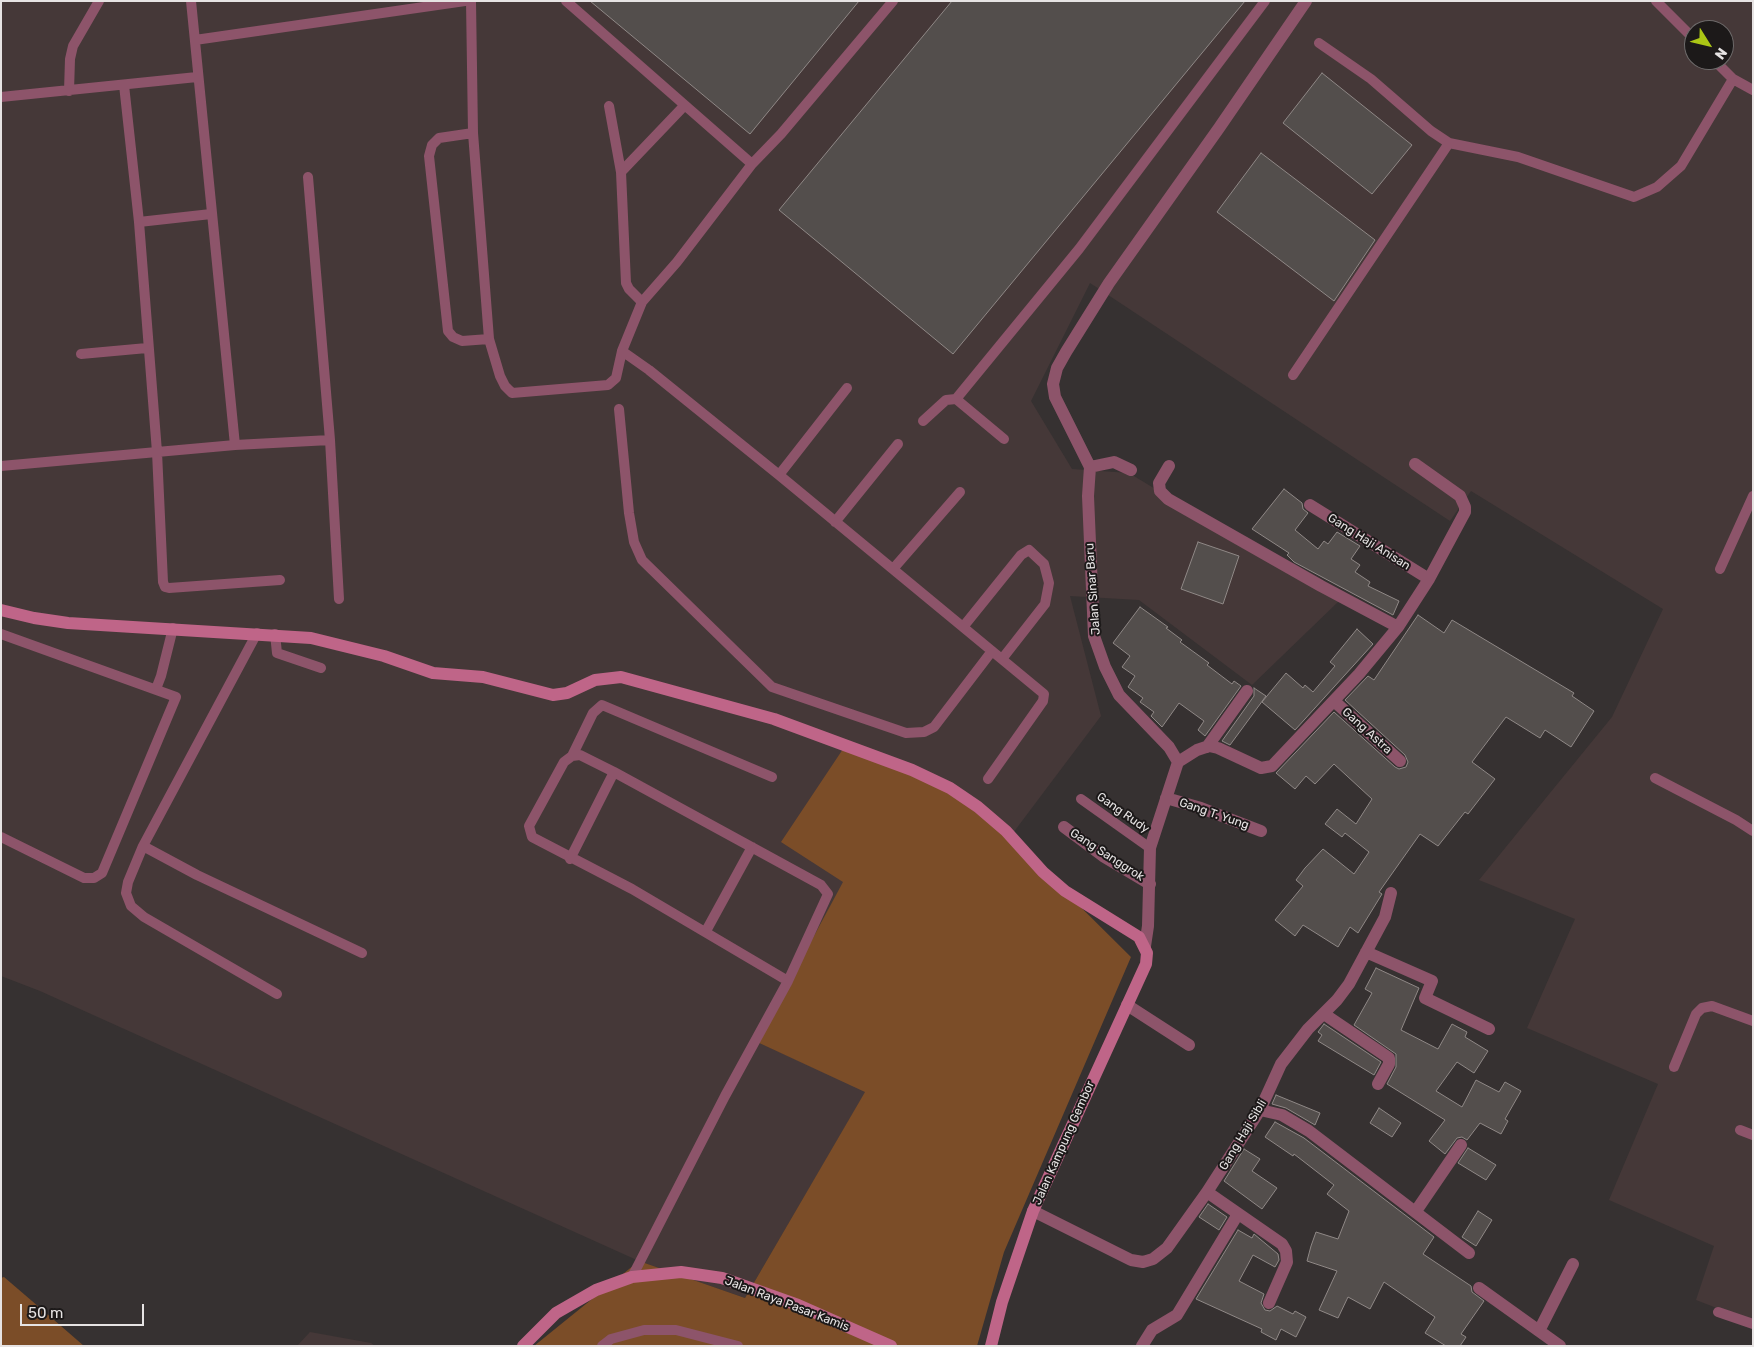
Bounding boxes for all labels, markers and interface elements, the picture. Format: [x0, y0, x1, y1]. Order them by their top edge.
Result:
north arrow [1684, 20, 1734, 70]
text: N [1711, 44, 1731, 63]
street label: Gang Haji Anisan [1325, 511, 1413, 573]
street label: Jalan Sinar Baru [1083, 543, 1103, 635]
street label: Gang Astra [1339, 705, 1395, 757]
street label: Gang Rudy [1094, 790, 1152, 836]
street label: Gang T. Yung [1177, 795, 1251, 833]
street label: Gang Sanggrok [1067, 826, 1147, 884]
street label: Jalan Kampung Gembor [1030, 1079, 1098, 1207]
street label: Gang Haji Sibli [1216, 1097, 1270, 1173]
street label: Jalan Raya Pasar Kamis [723, 1274, 851, 1334]
scale bar [22, 1294, 146, 1326]
text: 50 m [28, 1304, 63, 1322]

